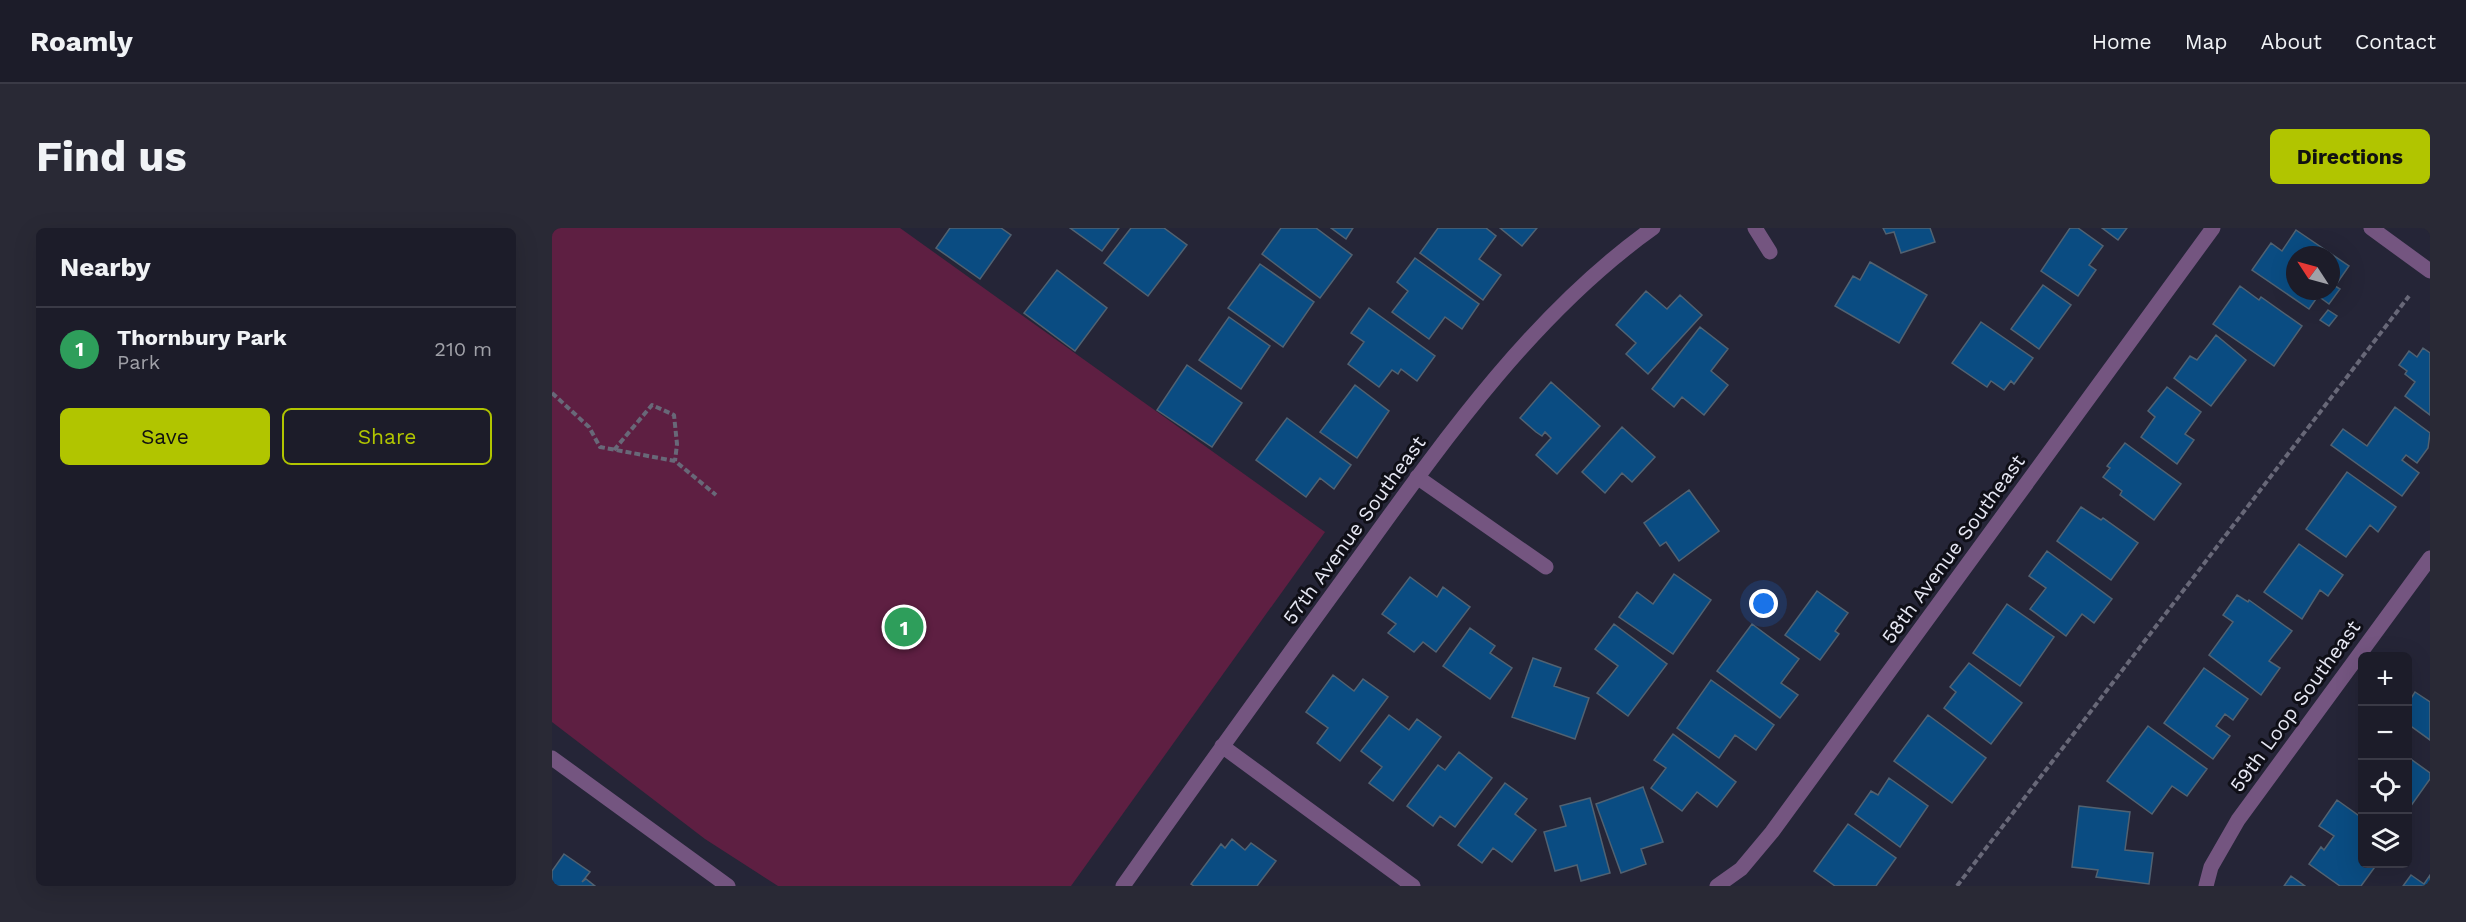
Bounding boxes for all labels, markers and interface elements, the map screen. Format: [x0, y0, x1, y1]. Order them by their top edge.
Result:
text: Roamly [30, 25, 133, 58]
text: Home [2092, 29, 2152, 54]
text: Map [2185, 29, 2228, 54]
text: About [2261, 29, 2322, 54]
text: Contact [2355, 29, 2436, 54]
button: Directions [2270, 129, 2430, 184]
text: Find us [36, 132, 187, 181]
north arrow [2286, 246, 2340, 300]
text: Nearby [60, 252, 151, 282]
text: Thornbury Park [117, 325, 287, 350]
text: 1 [75, 337, 84, 361]
text: 210 m [434, 337, 492, 361]
text: Park [117, 350, 160, 374]
button: Save [60, 408, 270, 465]
button: Share [282, 408, 492, 465]
street label: 57th Avenue Southeast [1278, 431, 1431, 629]
street label: 58th Avenue Southeast [1876, 449, 2030, 648]
your location [1749, 589, 1778, 618]
pin: 1 [884, 604, 924, 650]
street label: 59th Loop Southeast [2225, 615, 2366, 796]
map controls [2358, 652, 2412, 868]
button: + [2358, 652, 2412, 706]
button: − [2358, 706, 2412, 760]
button: locate [2358, 760, 2412, 814]
button: layers [2358, 814, 2412, 868]

